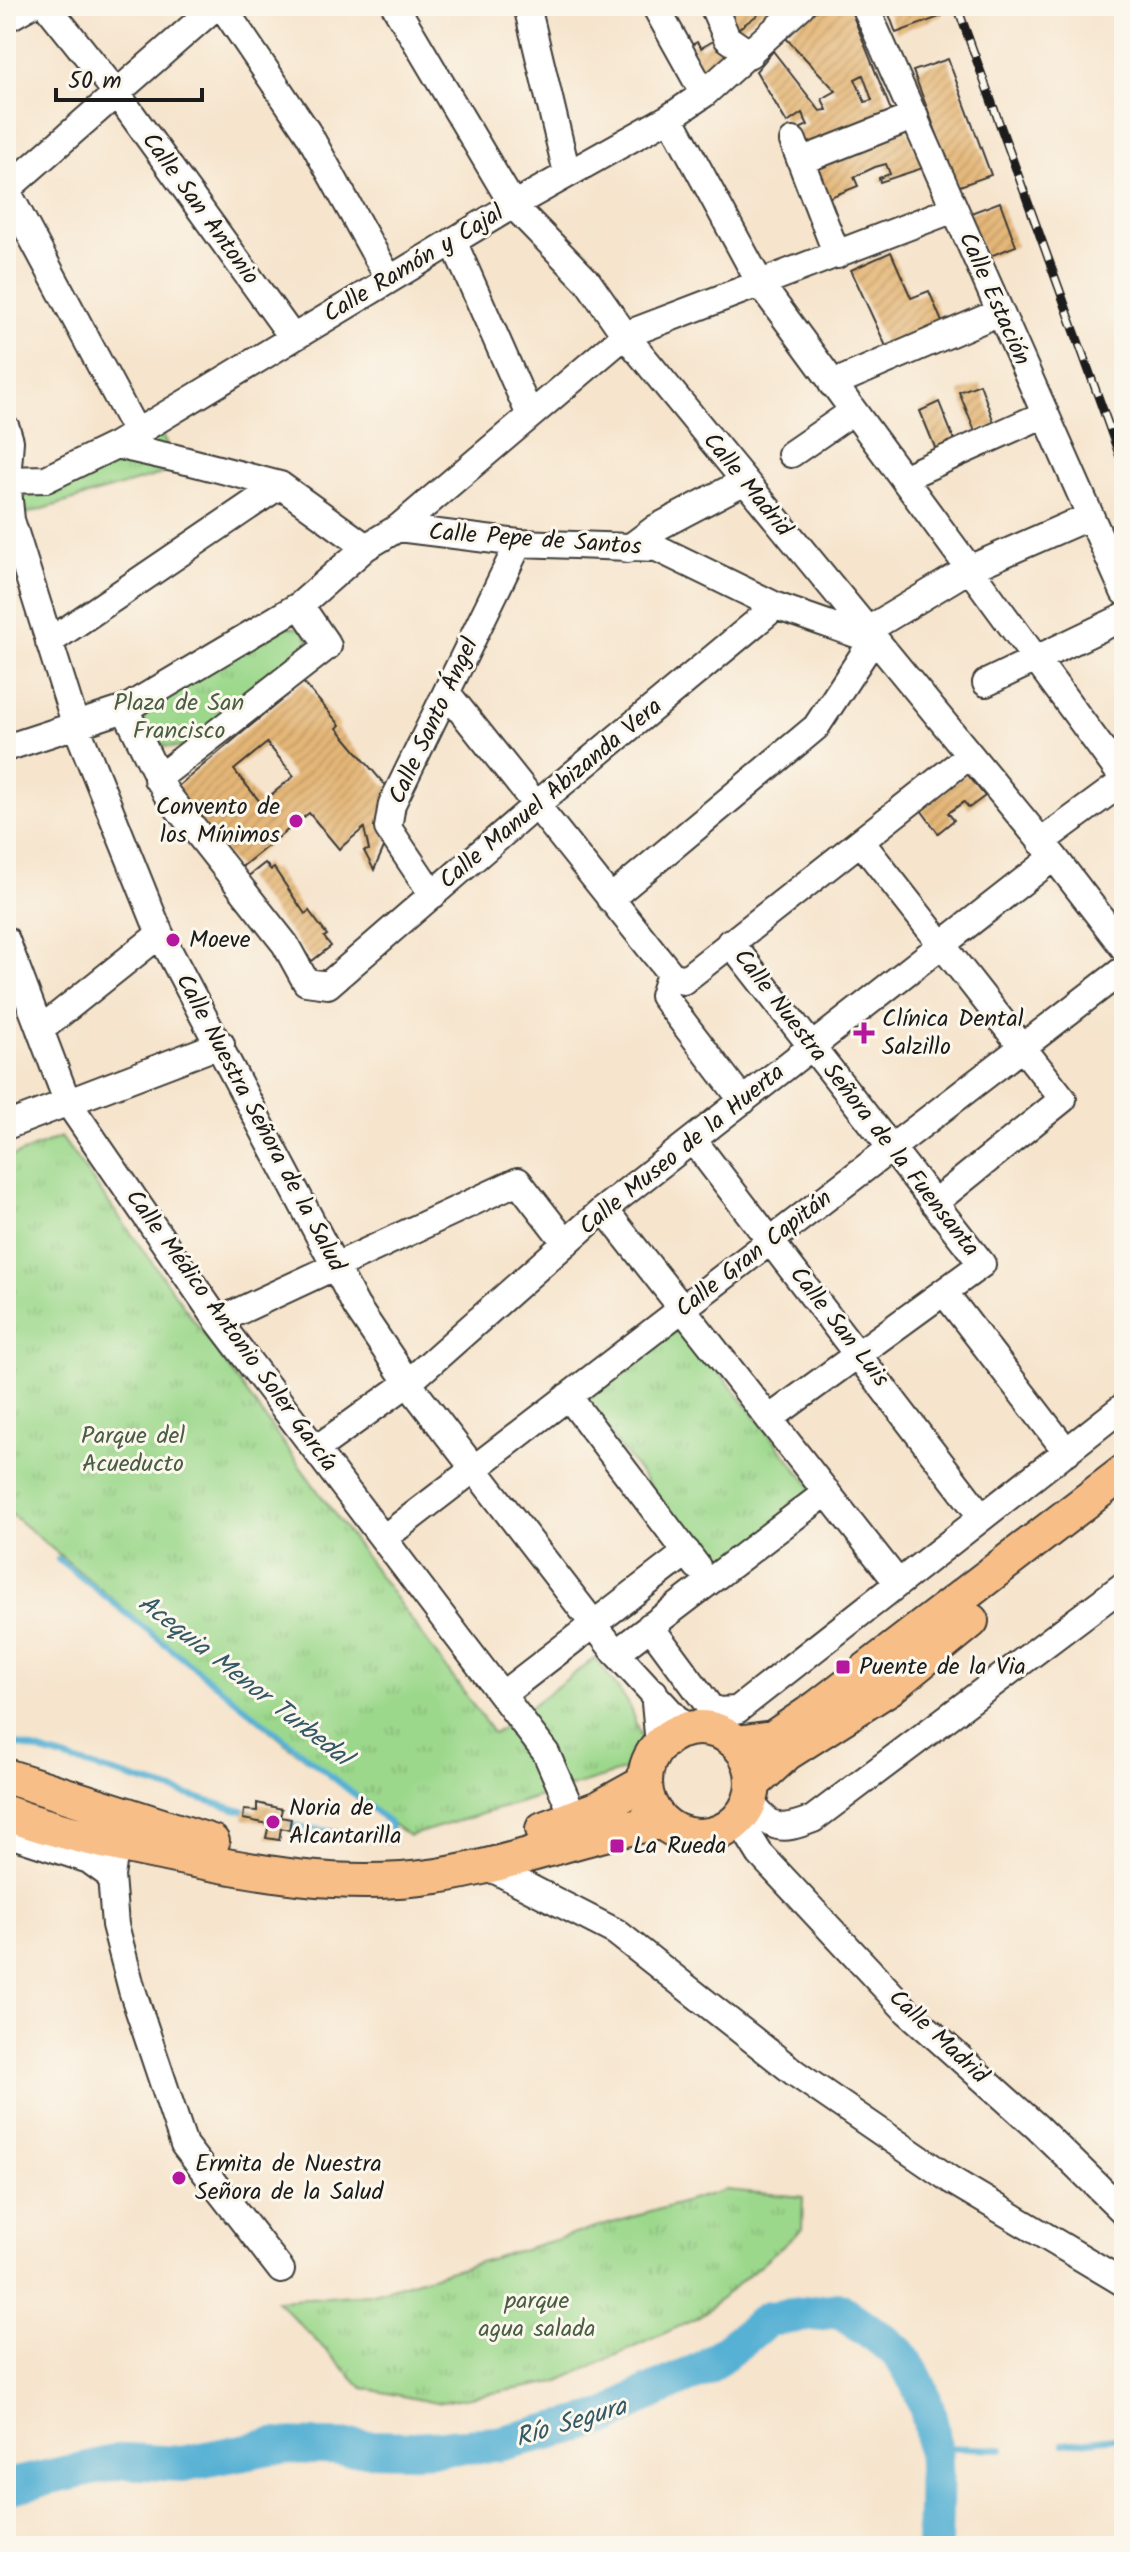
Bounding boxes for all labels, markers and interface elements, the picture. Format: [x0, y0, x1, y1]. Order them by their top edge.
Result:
scale bar [56, 52, 202, 102]
text: 50 m [68, 62, 122, 101]
street label: Calle San Antonio [131, 124, 269, 294]
street label: Calle Ramón y Cajal [316, 194, 512, 334]
street label: Calle Estación [947, 226, 1041, 372]
street label: Calle Madrid [692, 424, 802, 547]
street label: Calle Pepe de Santos [427, 513, 643, 567]
street label: Calle Santo Ángel [378, 631, 490, 811]
park label: Plaza de San Francisco [114, 684, 244, 751]
street label: Calle Manuel Abizanda Vera [431, 688, 671, 900]
place label: Convento de los Mínimos [156, 788, 280, 855]
marker: Convento de los Mínimos [287, 812, 305, 830]
place label: Moeve [189, 921, 251, 960]
marker: Moeve [164, 931, 182, 949]
street label: Calle Nuestra Señora de la Fuensanta [723, 940, 989, 1266]
street label: Calle Nuestra Señora de la Salud [165, 967, 356, 1280]
place label: Clínica Dental Salzillo [882, 1000, 1024, 1067]
marker: Clínica Dental Salzillo [853, 1022, 875, 1044]
street label: Calle Museo de la Huerta [570, 1054, 794, 1246]
street label: Calle Gran Capitán [667, 1180, 841, 1328]
street label: Calle Médico Antonio Soler García [115, 1181, 347, 1481]
street label: Calle San Luis [779, 1258, 899, 1396]
park label: Parque del Acueducto [81, 1417, 185, 1484]
water label: Acequia Menor Turbedal [128, 1584, 364, 1781]
place label: Puente de la Via [859, 1648, 1026, 1687]
marker: Puente de la Via [834, 1658, 852, 1676]
place label: Noria de Alcantarilla [289, 1789, 401, 1856]
marker: Noria de Alcantarilla [264, 1813, 282, 1831]
place label: La Rueda [633, 1827, 727, 1866]
marker: La Rueda [608, 1837, 626, 1855]
street label: Calle Madrid [879, 1980, 998, 2095]
place label: Ermita de Nuestra Señora de la Salud [195, 2145, 385, 2212]
marker: Ermita de Nuestra Señora de la Salud [170, 2169, 188, 2187]
park label: parque agua salada [479, 2282, 595, 2349]
water label: Río Segura [510, 2386, 634, 2460]

